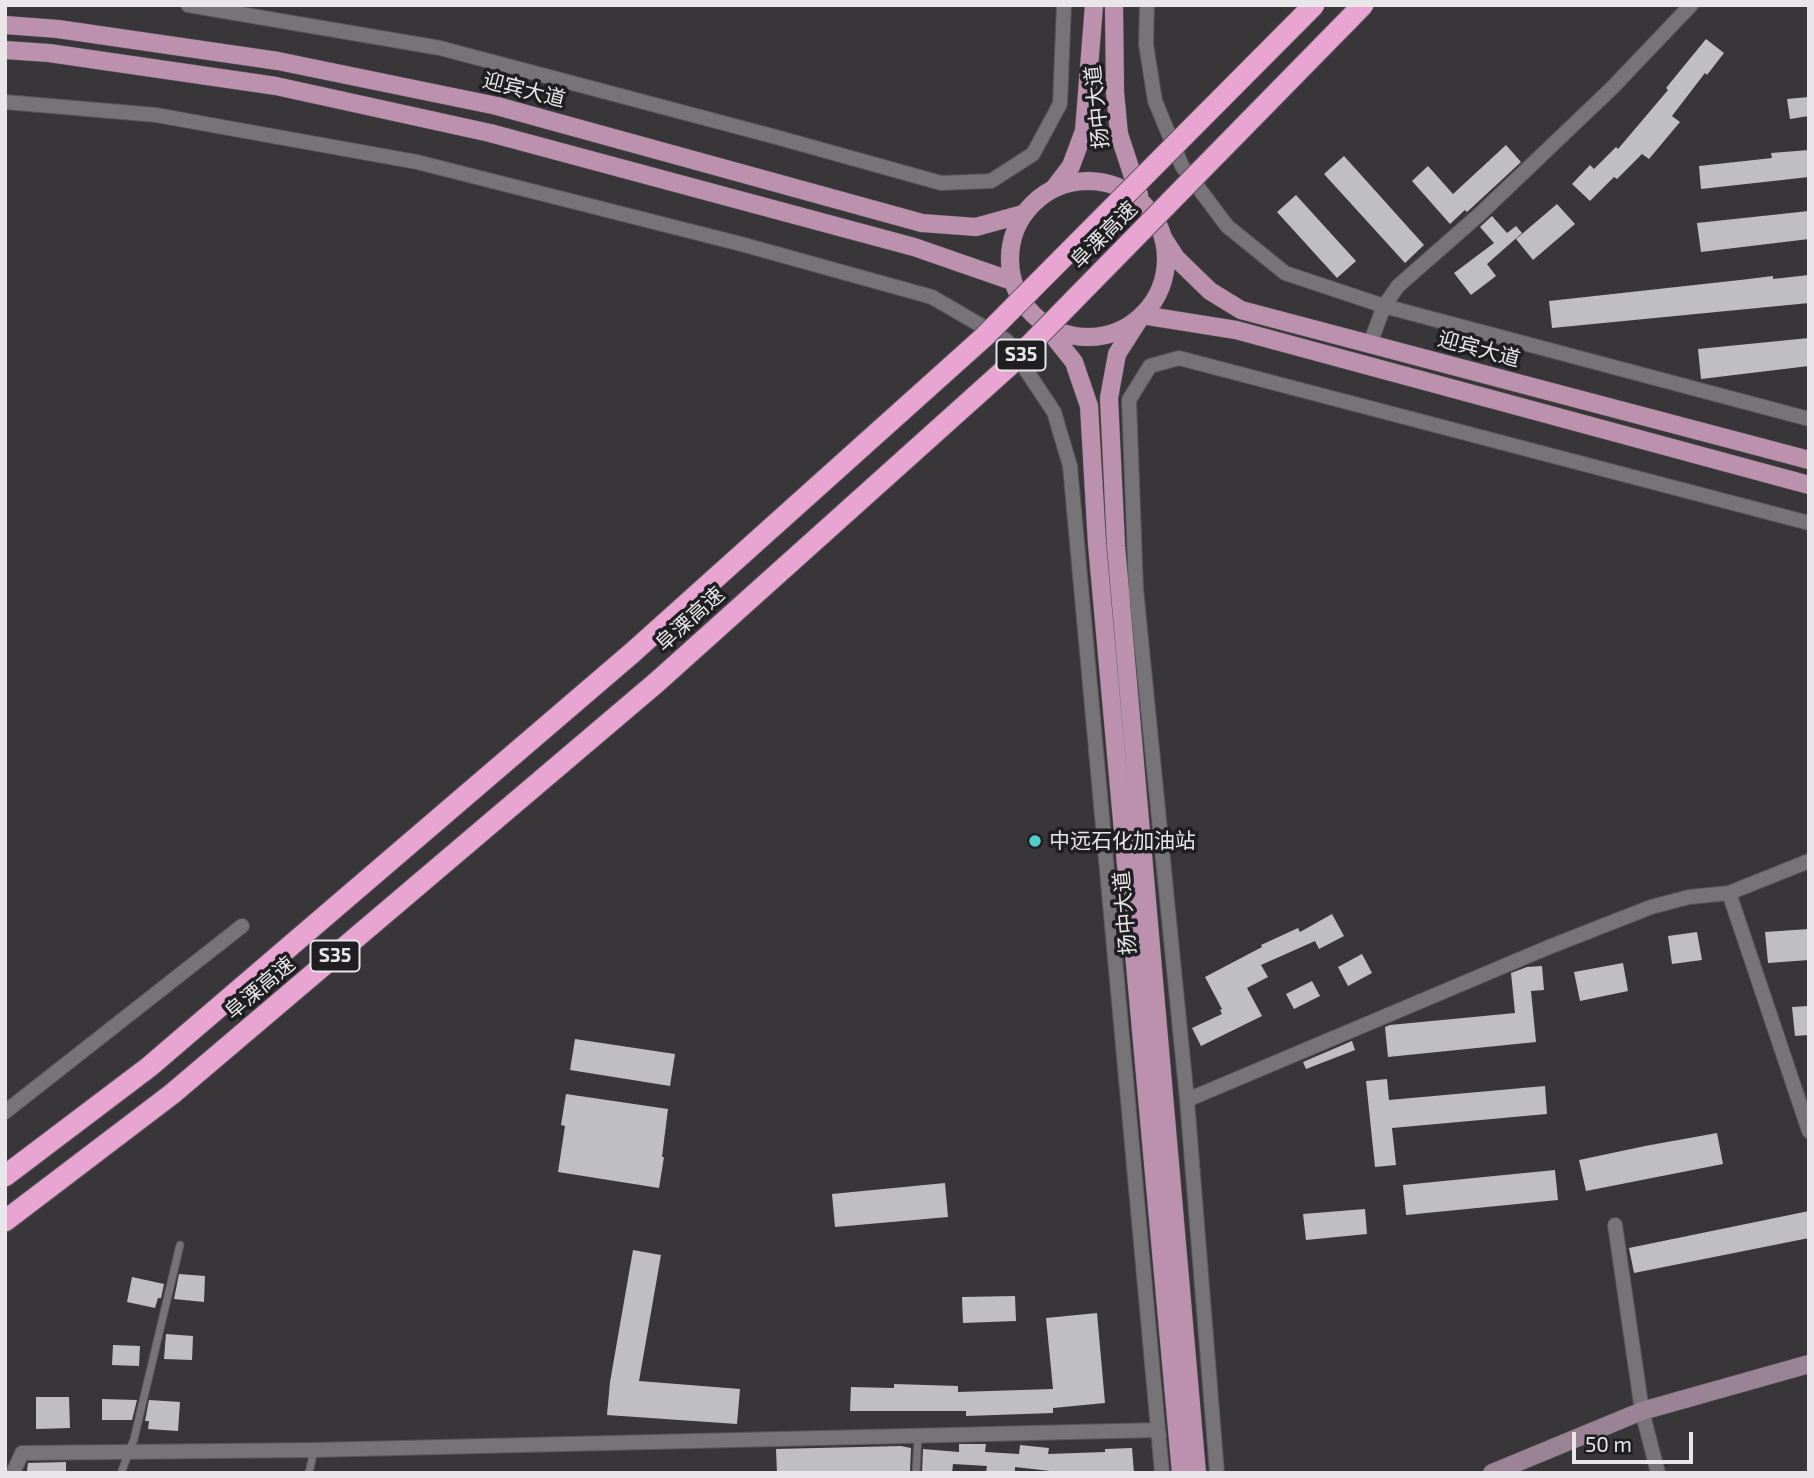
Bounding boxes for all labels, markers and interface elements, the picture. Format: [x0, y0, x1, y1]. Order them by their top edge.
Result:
street label: 扬中大道 [1080, 64, 1114, 150]
street label: 迎宾大道 [480, 68, 568, 112]
street label: 阜溧高速 [1065, 196, 1143, 274]
street label: 迎宾大道 [1435, 326, 1523, 372]
road number: S35 [996, 340, 1046, 370]
street label: 阜溧高速 [650, 582, 730, 656]
place label: 中远石化加油站 [1049, 828, 1196, 854]
marker: 中远石化加油站 [1027, 833, 1043, 849]
street label: 扬中大道 [1109, 870, 1141, 956]
road number: S35 [310, 940, 360, 972]
street label: 阜溧高速 [220, 951, 300, 1025]
scale bar [1576, 1418, 1697, 1462]
text: 50 m [1585, 1431, 1632, 1456]

